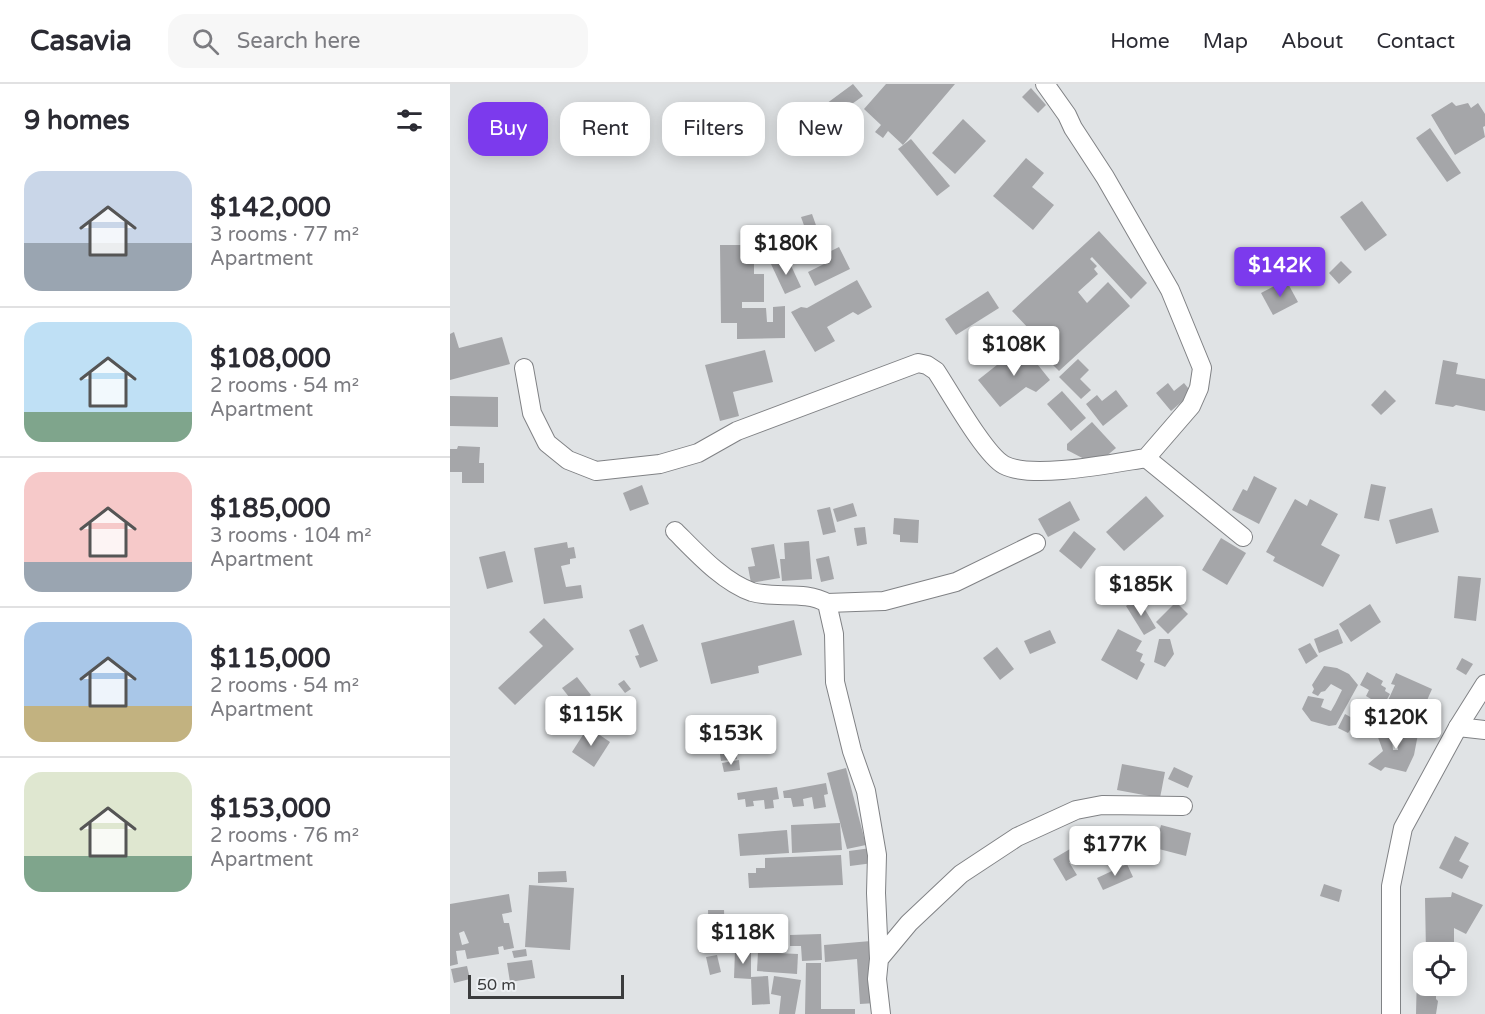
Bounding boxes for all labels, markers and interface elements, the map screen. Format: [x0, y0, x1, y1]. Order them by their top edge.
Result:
search box [168, 14, 588, 68]
text: Casavia [30, 24, 132, 58]
icon: search [189, 25, 222, 58]
text: Search here [237, 28, 360, 54]
text: Home [1110, 29, 1170, 54]
text: Map [1203, 29, 1248, 54]
text: About [1281, 29, 1343, 54]
text: Contact [1376, 29, 1455, 54]
chip: Buy [468, 102, 548, 156]
chip: Rent [560, 102, 650, 156]
chip: Filters [662, 102, 765, 156]
chip: New [777, 102, 864, 156]
icon: filters [393, 104, 426, 137]
text: 9 homes [24, 105, 130, 136]
text: $142,000 [210, 192, 331, 223]
icon: home [72, 195, 144, 267]
text: 3 rooms · 77 m² [210, 223, 359, 247]
pin: $180K [744, 225, 828, 276]
text: $180K [754, 232, 818, 256]
text: Apartment [210, 247, 313, 271]
pin: $142K [1238, 247, 1322, 298]
text: $142K [1248, 254, 1312, 278]
pin: $108K [972, 326, 1056, 377]
text: $108K [982, 333, 1046, 357]
text: $108,000 [210, 343, 331, 374]
icon: home [72, 346, 144, 418]
text: 2 rooms · 54 m² [210, 374, 359, 398]
text: Apartment [210, 398, 313, 422]
text: $185,000 [210, 493, 330, 524]
icon: home [72, 496, 144, 568]
text: 3 rooms · 104 m² [210, 524, 372, 548]
text: Apartment [210, 548, 313, 572]
pin: $185K [1099, 566, 1183, 617]
text: $185K [1109, 573, 1173, 597]
text: $115,000 [210, 643, 330, 674]
icon: home [72, 646, 144, 718]
text: 2 rooms · 54 m² [210, 674, 359, 698]
pin: $115K [549, 696, 633, 747]
text: Apartment [210, 698, 313, 722]
pin: $120K [1354, 699, 1438, 750]
text: $115K [559, 703, 623, 727]
text: $120K [1364, 706, 1428, 730]
pin: $153K [689, 715, 773, 766]
text: $153K [699, 722, 763, 746]
text: $153,000 [210, 793, 331, 824]
icon: home [72, 796, 144, 868]
text: 2 rooms · 76 m² [210, 824, 359, 848]
pin: $177K [1073, 826, 1157, 877]
text: $177K [1083, 833, 1147, 857]
text: Apartment [210, 848, 313, 872]
pin: $118K [701, 914, 785, 965]
text: $118K [711, 921, 775, 945]
map controls [1413, 942, 1467, 996]
button: locate [1413, 942, 1467, 996]
scale bar [468, 972, 624, 1000]
text: 50 m [477, 975, 516, 995]

